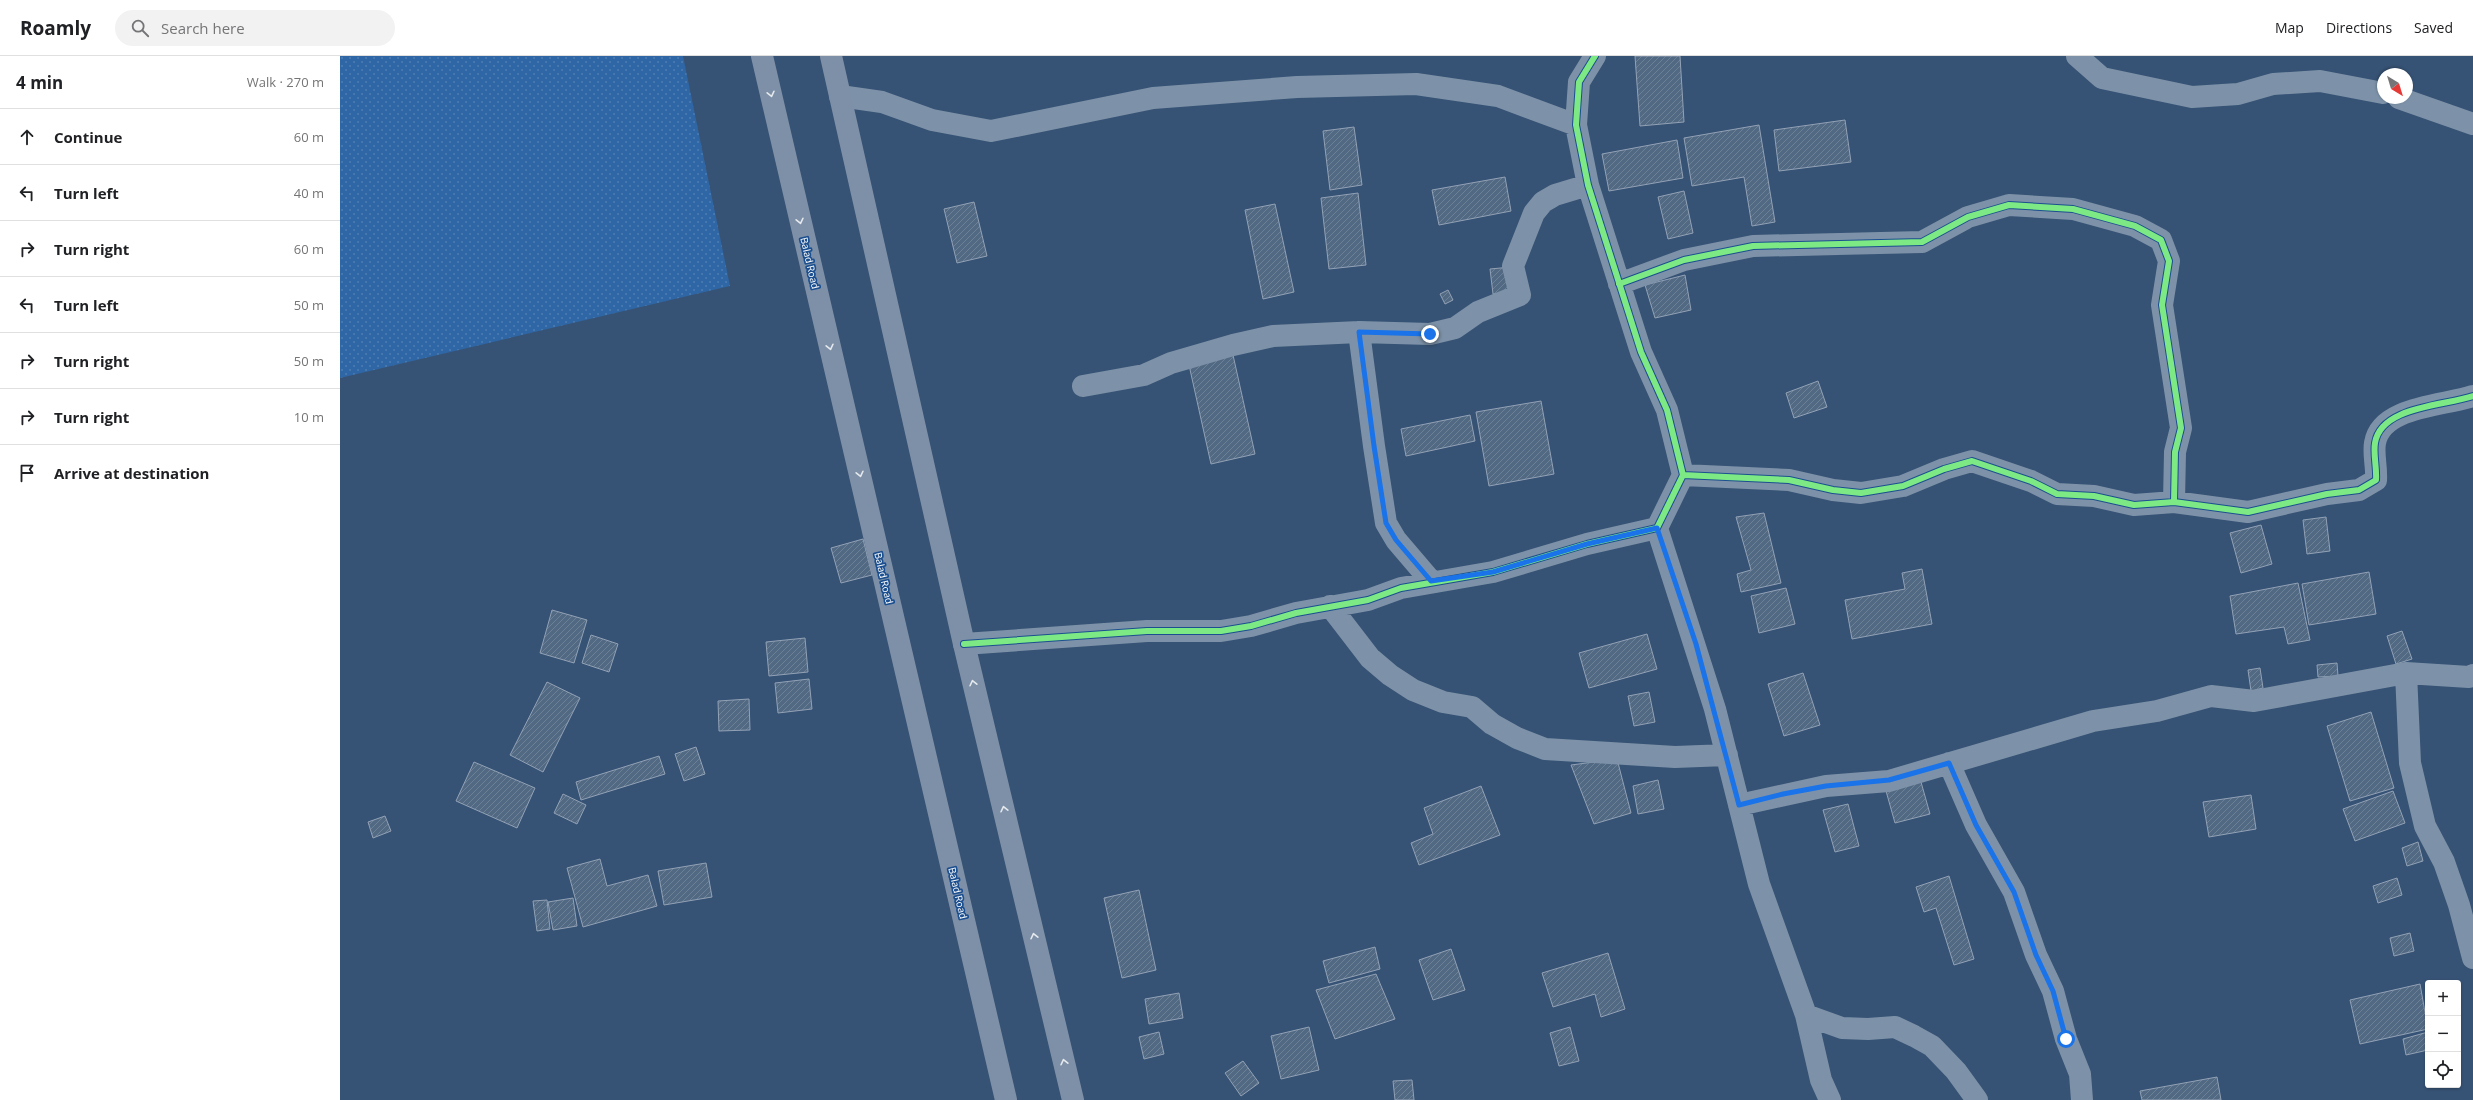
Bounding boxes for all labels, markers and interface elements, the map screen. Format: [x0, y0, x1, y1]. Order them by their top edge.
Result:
search box [115, 10, 395, 46]
text: Roamly [20, 15, 91, 41]
icon: search [129, 17, 151, 39]
text: Search here [161, 18, 245, 38]
text: Map [2275, 18, 2304, 37]
text: Directions [2326, 18, 2392, 37]
text: Saved [2414, 18, 2453, 37]
north arrow [2377, 68, 2413, 104]
text: 4 min [16, 71, 63, 94]
text: Walk · 270 m [247, 73, 324, 91]
one-way arrow [766, 91, 774, 97]
icon: ahead [16, 126, 38, 148]
text: Continue [54, 127, 122, 147]
text: 60 m [294, 128, 324, 146]
icon: left [16, 182, 38, 204]
text: Turn left [54, 183, 119, 203]
text: 40 m [294, 184, 324, 202]
one-way arrow [796, 217, 804, 224]
street label: Balad Road [797, 236, 823, 290]
icon: right [16, 238, 38, 260]
text: Turn right [54, 239, 129, 259]
text: 60 m [294, 240, 324, 258]
icon: left [16, 294, 38, 316]
text: Turn left [54, 295, 119, 315]
text: 50 m [294, 296, 324, 314]
route end [1421, 325, 1439, 343]
one-way arrow [825, 343, 834, 350]
icon: right [16, 350, 38, 372]
text: Turn right [54, 351, 129, 371]
text: 50 m [294, 352, 324, 370]
icon: right [16, 406, 38, 428]
text: Turn right [54, 407, 129, 427]
text: 10 m [294, 408, 324, 426]
icon: arrive [16, 462, 38, 484]
text: Arrive at destination [54, 463, 209, 483]
one-way arrow [855, 471, 863, 477]
street label: Balad Road [871, 551, 897, 605]
one-way arrow [970, 679, 978, 686]
one-way arrow [1000, 806, 1008, 812]
street label: Balad Road [945, 866, 971, 920]
one-way arrow [1030, 932, 1038, 939]
map controls [2425, 980, 2461, 1088]
button: + [2425, 980, 2461, 1016]
button: − [2425, 1016, 2461, 1052]
route start [2057, 1030, 2075, 1048]
button: locate [2425, 1052, 2461, 1088]
one-way arrow [1060, 1059, 1068, 1065]

